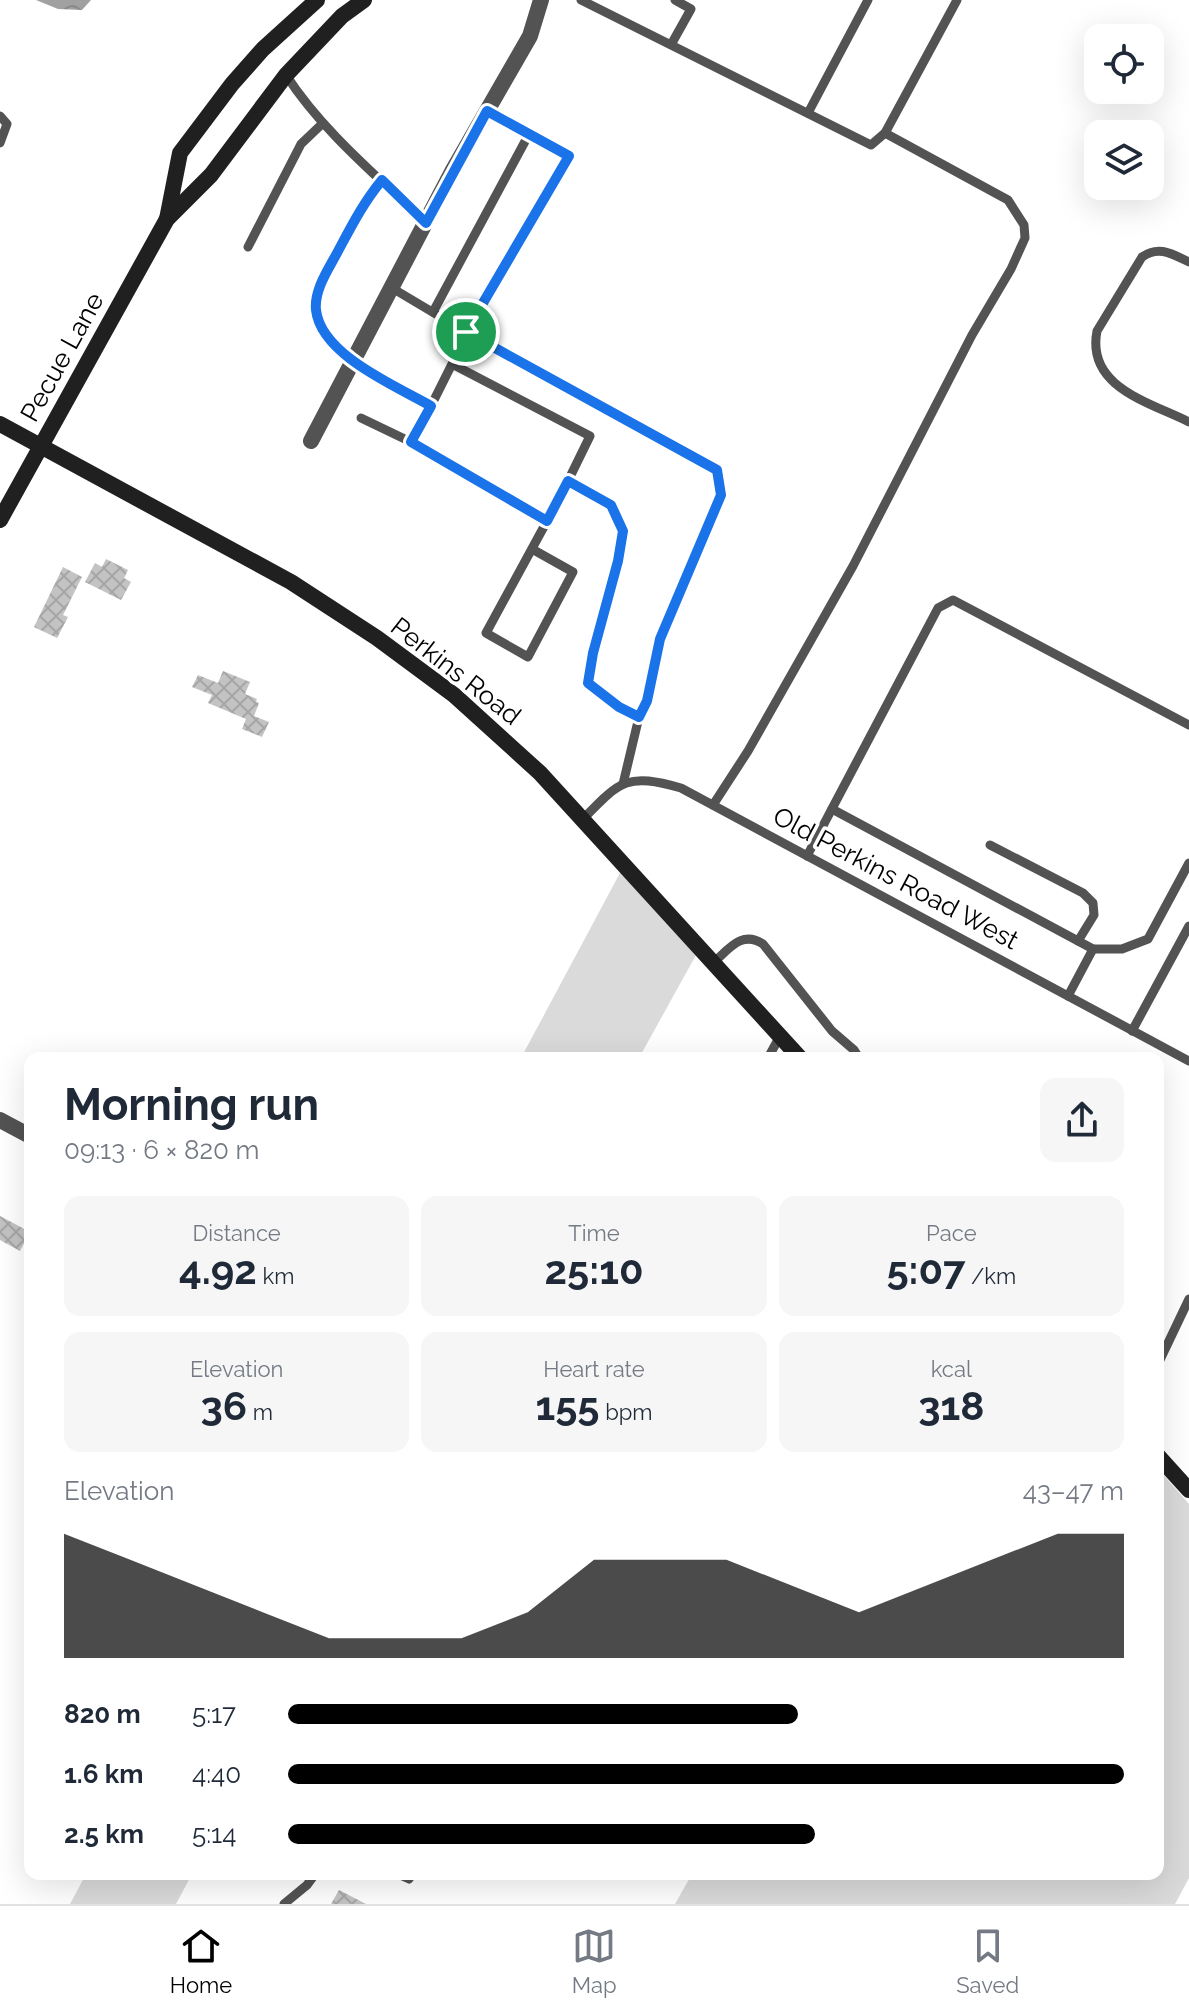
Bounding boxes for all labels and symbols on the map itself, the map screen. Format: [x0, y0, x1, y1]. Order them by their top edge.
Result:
street label: Pecue Lane [14, 287, 110, 427]
pin [432, 298, 500, 366]
street label: Perkins Road [385, 611, 527, 731]
street label: Old Perkins Road West [768, 801, 1024, 956]

